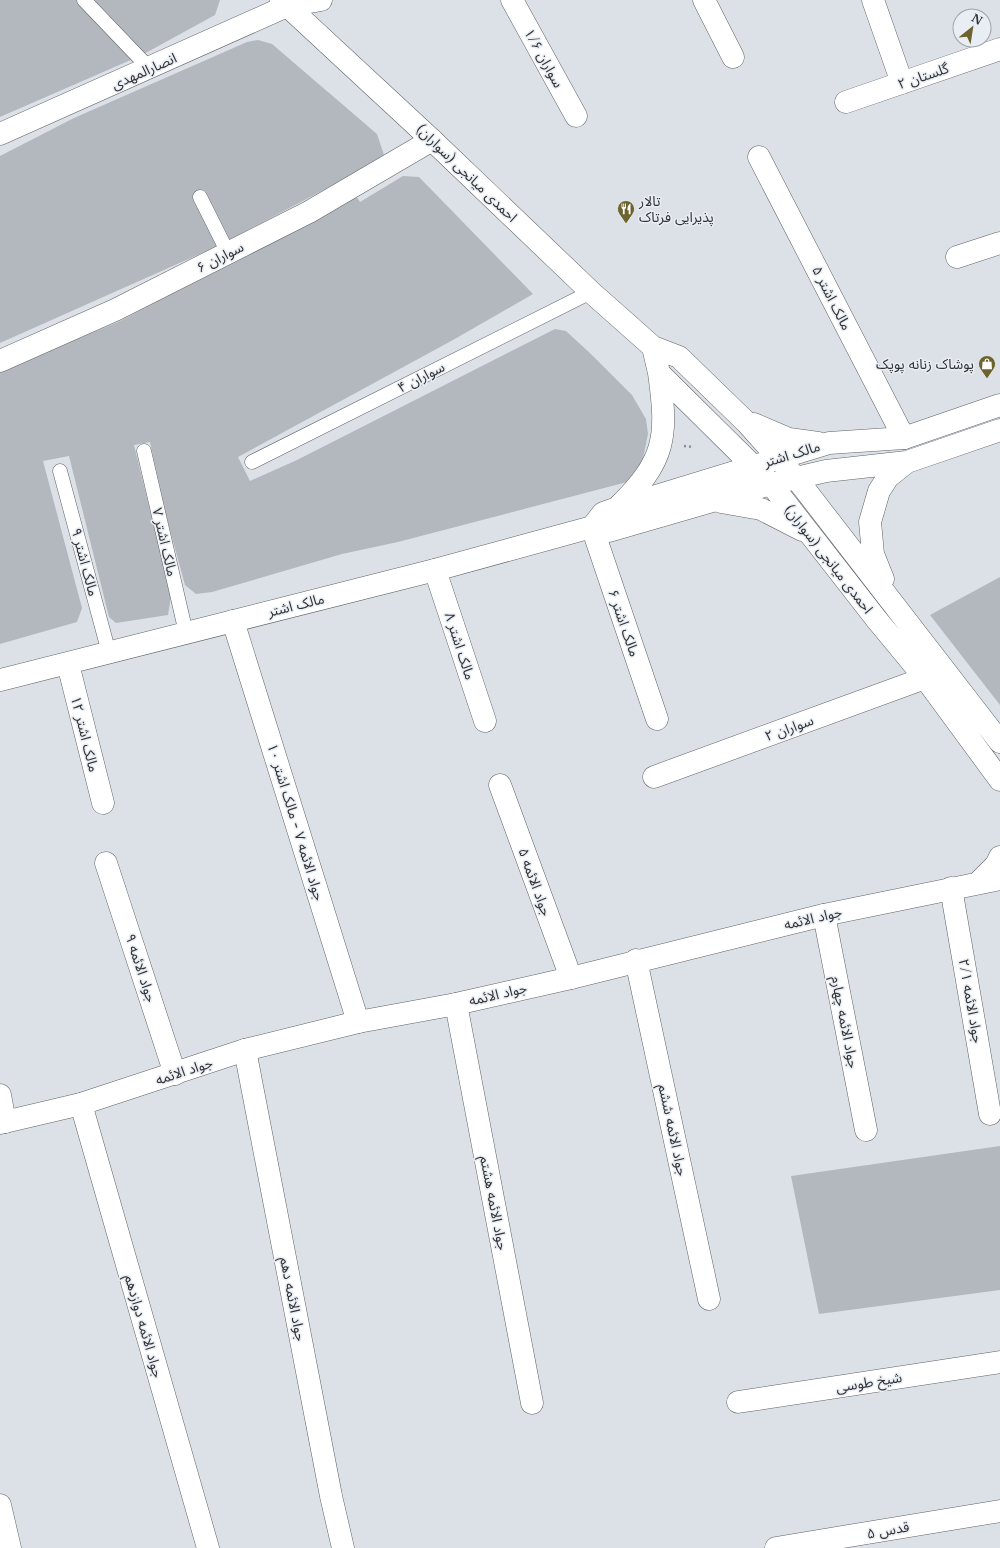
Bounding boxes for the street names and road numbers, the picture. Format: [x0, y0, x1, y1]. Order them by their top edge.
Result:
street label: سواران ۱/۶ [520, 25, 568, 91]
street label: انصارالمهدی [109, 49, 179, 93]
street label: گلستان ۲ [895, 59, 951, 93]
street label: احمدی میانجی (سواران) [413, 120, 521, 226]
street label: سواران ۶ [193, 237, 247, 277]
street label: مالک اشتر ۵ [808, 263, 856, 333]
street label: سواران ۴ [394, 357, 448, 397]
street label: مالک اشتر [761, 437, 822, 471]
street label: احمدی میانجی (سواران) [781, 501, 877, 617]
street label: مالک اشتر ۷ [148, 506, 182, 578]
street label: مالک اشتر ۹ [67, 526, 103, 598]
street label: مالک اشتر ۶ [604, 587, 644, 659]
street label: مالک اشتر [265, 589, 326, 621]
street label: مالک اشتر ۸ [441, 610, 479, 682]
street label: مالک اشتر ۱۲ [67, 694, 103, 774]
street label: سواران ۲ [762, 711, 816, 745]
street label: جواد الائمه ۷ - مالک اشتر ۱۰ [264, 741, 328, 903]
street label: جواد الائمه ۵ [514, 846, 556, 918]
street label: جواد الائمه [782, 903, 844, 933]
street label: جواد الائمه ۹ [121, 931, 161, 1005]
street label: جواد الائمه ۲/۱ [955, 957, 987, 1045]
street label: جواد الائمه چهارم [825, 974, 863, 1070]
street label: جواد الائمه [467, 979, 529, 1009]
street label: جواد الائمه [153, 1053, 215, 1089]
street label: جواد الائمه ششم [652, 1082, 692, 1178]
street label: جواد الائمه هشتم [474, 1154, 512, 1252]
street label: جواد الائمه دهم [274, 1255, 310, 1343]
street label: جواد الائمه دوازدهم [119, 1272, 167, 1380]
street label: شیخ طوسی [835, 1368, 904, 1398]
street label: قدس ۵ [865, 1517, 911, 1543]

